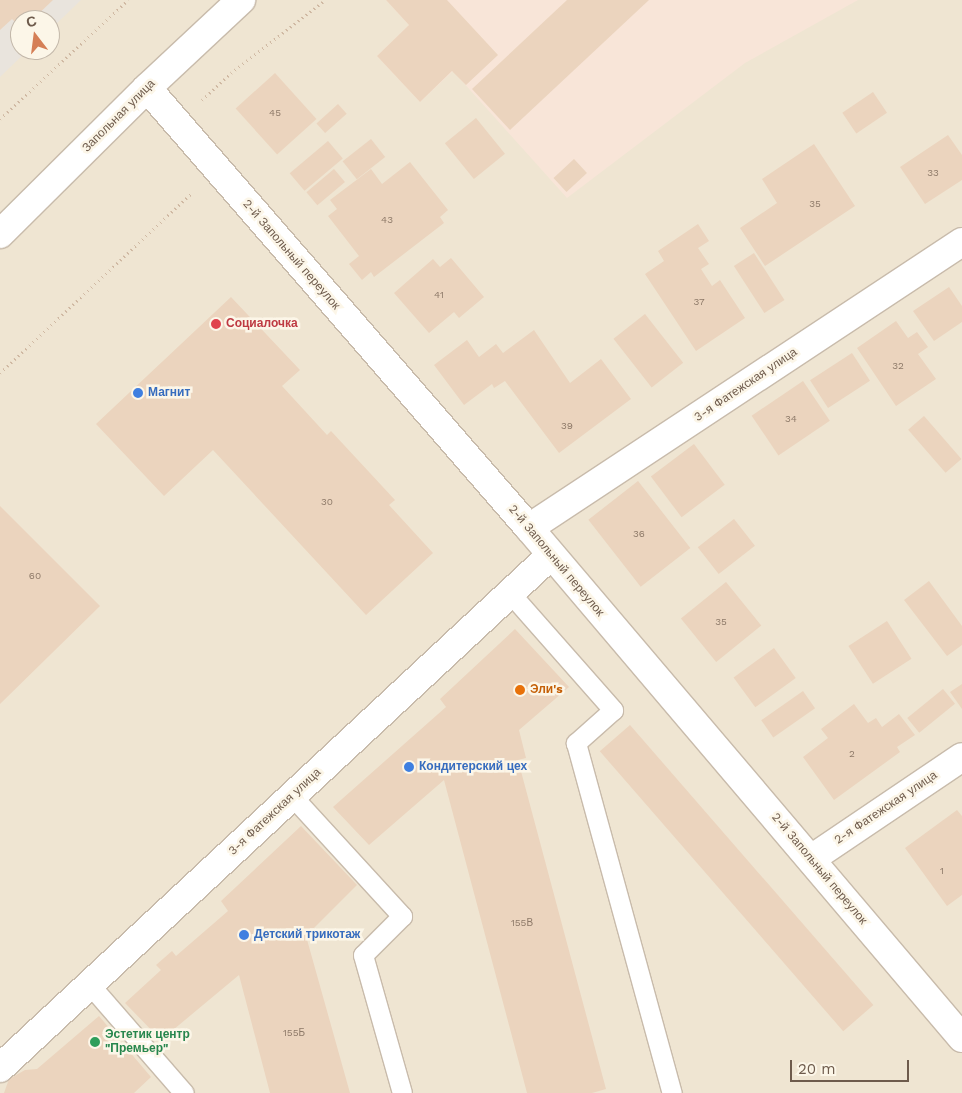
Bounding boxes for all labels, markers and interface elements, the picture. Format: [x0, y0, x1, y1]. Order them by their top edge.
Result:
north arrow [10, 10, 60, 60]
text: С [24, 12, 38, 31]
street label: Запольная улица [80, 77, 158, 155]
house number: 45 [269, 107, 281, 119]
house number: 33 [927, 167, 939, 179]
street label: 2-й Запольный переулок [239, 197, 343, 313]
house number: 35 [809, 198, 821, 210]
house number: 43 [381, 214, 393, 226]
house number: 41 [434, 289, 444, 301]
house number: 37 [693, 296, 705, 308]
place label: Социалочка [226, 317, 298, 331]
marker: Социалочка [210, 318, 222, 330]
street label: 3-я Фатежская улица [692, 345, 800, 425]
house number: 32 [892, 360, 904, 372]
place label: Магнит [148, 386, 190, 400]
marker: Магнит [132, 387, 144, 399]
house number: 34 [785, 413, 797, 425]
house number: 39 [561, 420, 573, 432]
house number: 30 [321, 496, 333, 508]
street label: 2-й Запольный переулок [505, 502, 607, 620]
house number: 36 [633, 528, 645, 540]
house number: 60 [29, 570, 41, 582]
house number: 35 [715, 616, 727, 628]
place label: Эли's [530, 683, 563, 697]
marker: Эли's [514, 684, 526, 696]
house number: 2 [849, 748, 855, 760]
place label: Кондитерский цех [419, 760, 527, 774]
marker: Кондитерский цех [403, 761, 415, 773]
street label: 3-я Фатежская улица [226, 765, 324, 859]
street label: 2-я Фатежская улица [832, 768, 940, 848]
street label: 2-й Запольный переулок [768, 810, 870, 928]
house number: 1 [940, 865, 944, 877]
house number: 155В [511, 917, 533, 929]
place label: Детский трикотаж [254, 928, 360, 942]
marker: Детский трикотаж [238, 929, 250, 941]
house number: 155Б [283, 1027, 305, 1039]
place label: Эстетик центр "Премьер" [105, 1028, 190, 1056]
marker: Эстетик центр "Премьер" [89, 1036, 101, 1048]
scale bar [792, 1050, 911, 1082]
text: 20 m [798, 1060, 836, 1078]

